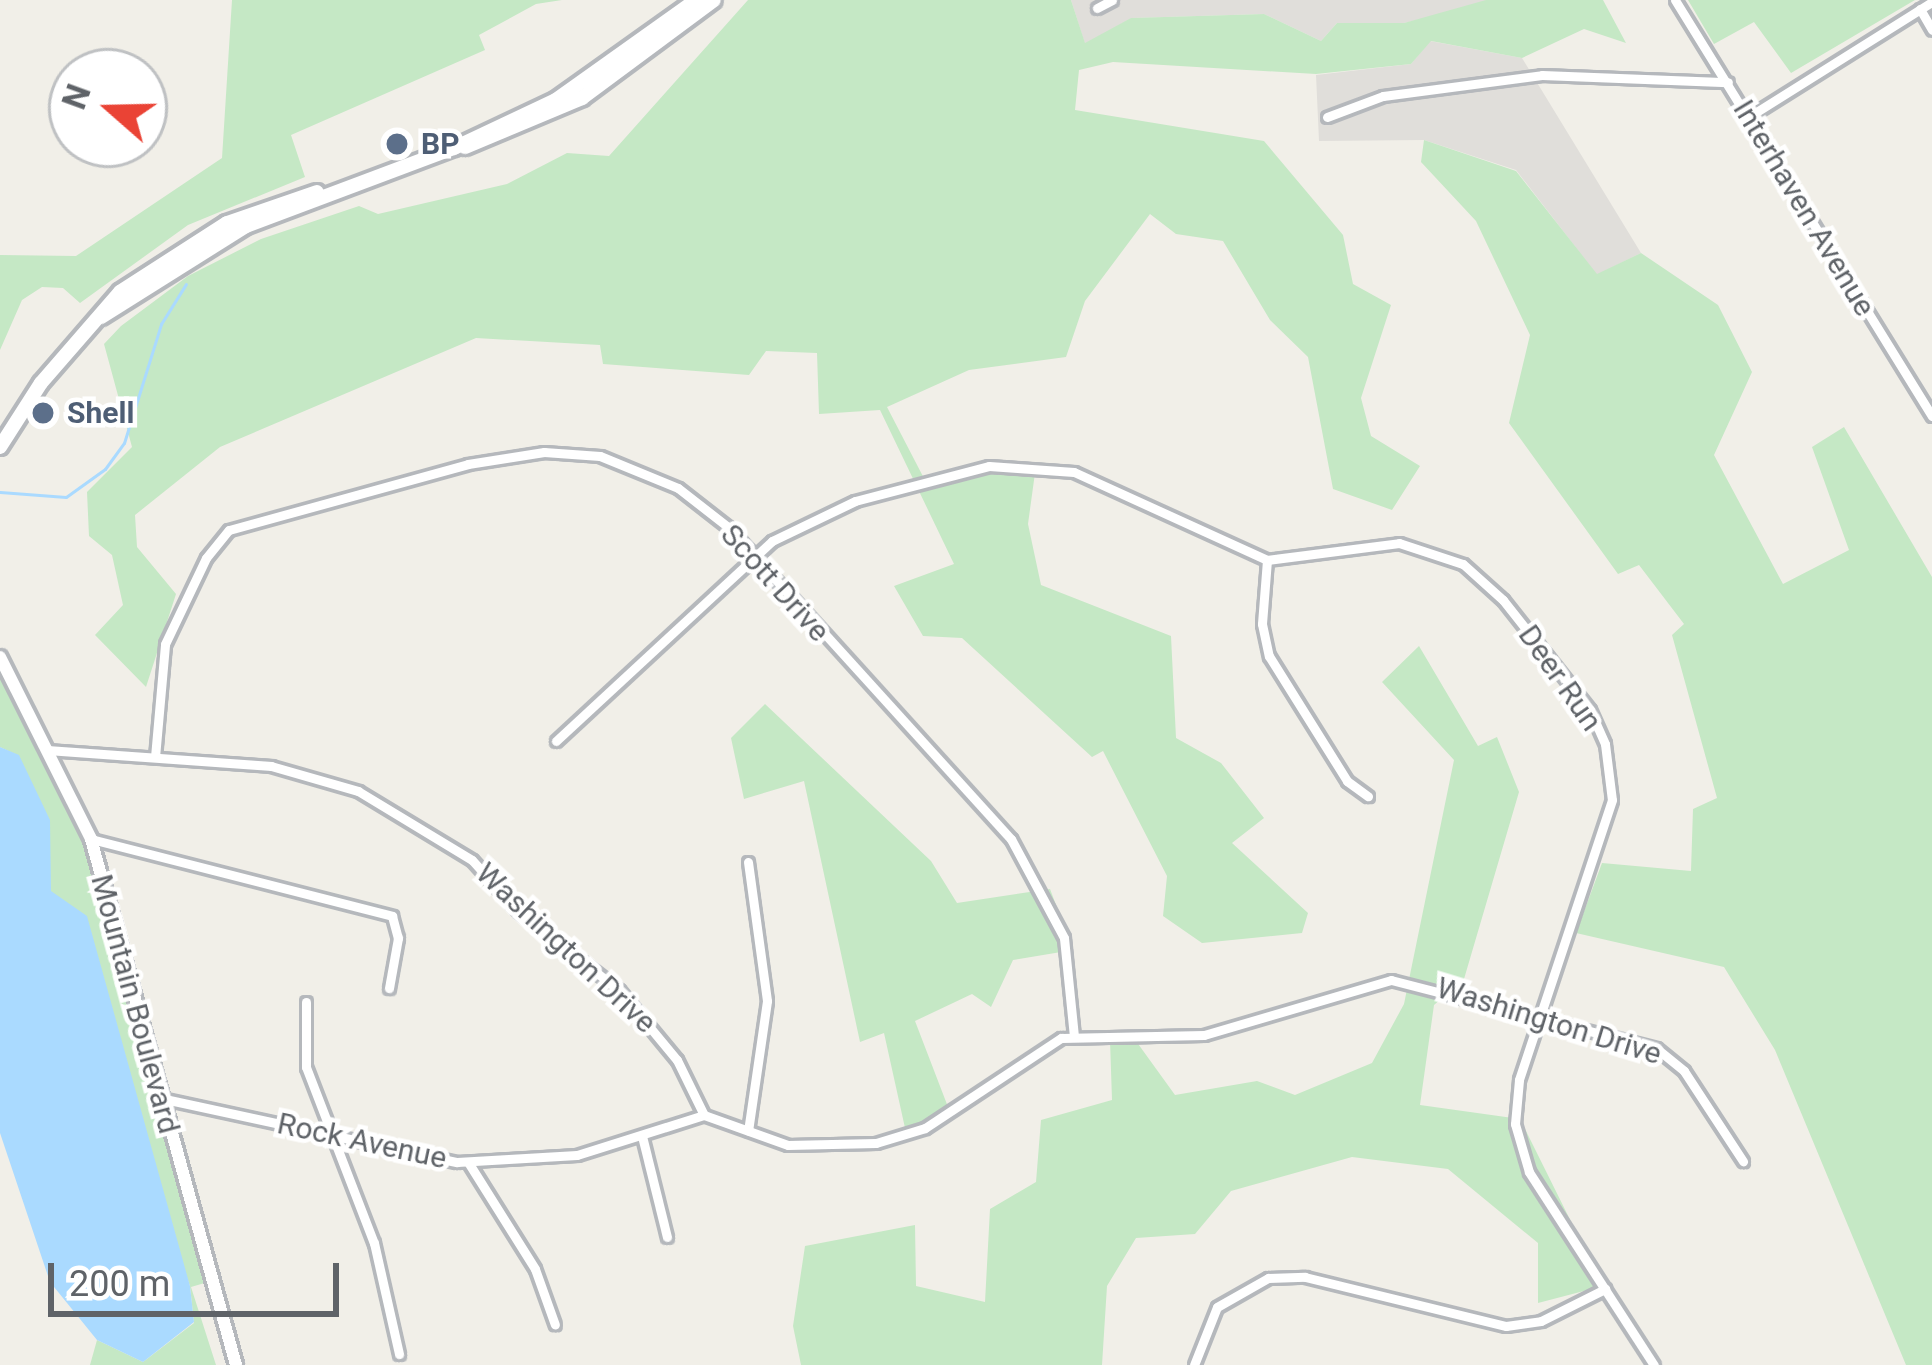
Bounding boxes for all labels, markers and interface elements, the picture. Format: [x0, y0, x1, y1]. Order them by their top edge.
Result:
north arrow [48, 48, 168, 168]
text: N [54, 79, 99, 114]
street label: Interhaven Avenue [1725, 93, 1883, 323]
place label: BP [421, 126, 459, 162]
marker: BP [384, 131, 410, 157]
place label: Shell [67, 395, 134, 431]
marker: Shell [30, 400, 56, 426]
street label: Scott Drive [713, 517, 837, 649]
street label: Deer Run [1511, 618, 1609, 738]
street label: Washington Drive [468, 855, 664, 1041]
street label: Mountain Boulevard [83, 871, 187, 1137]
street label: Washington Drive [1432, 970, 1666, 1072]
street label: Rock Avenue [274, 1106, 450, 1176]
scale bar [54, 1239, 345, 1313]
text: 200 m [69, 1263, 170, 1305]

